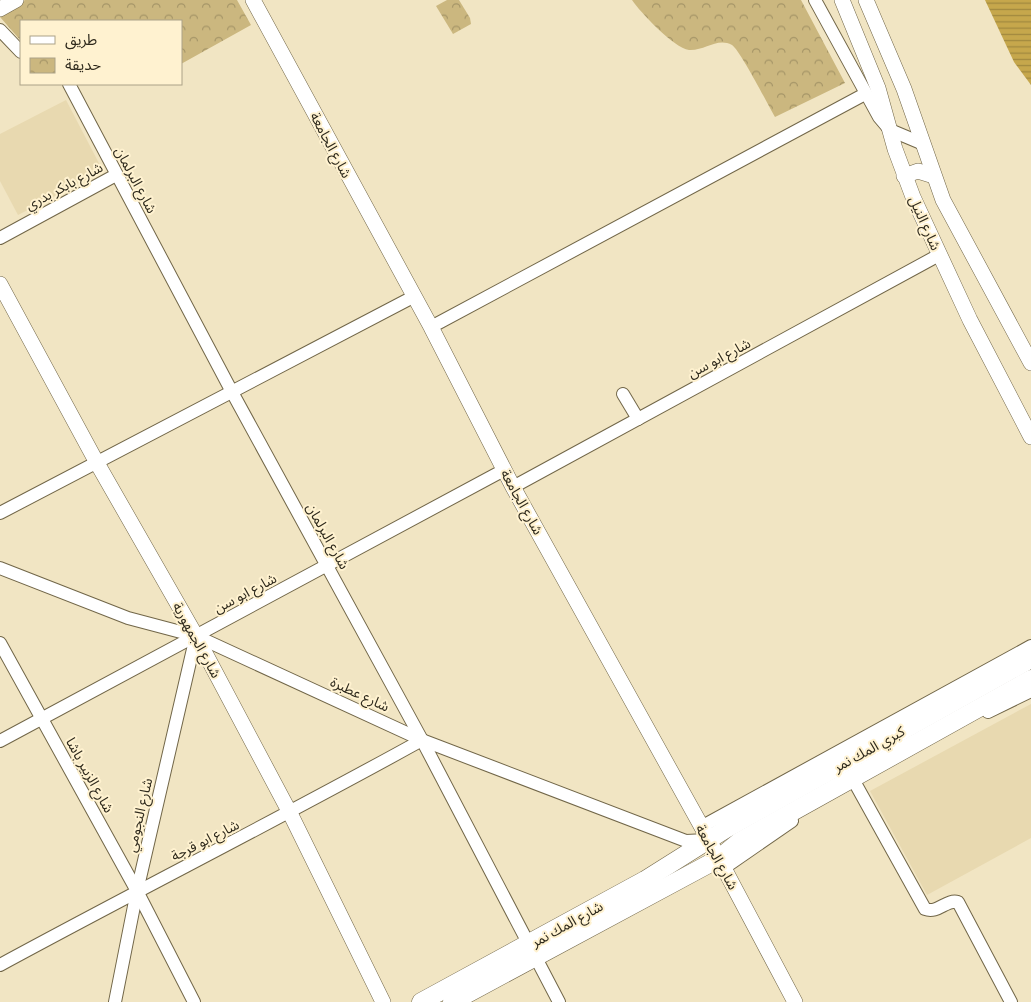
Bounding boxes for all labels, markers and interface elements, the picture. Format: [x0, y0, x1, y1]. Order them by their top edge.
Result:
legend [20, 20, 182, 85]
text: طريق [65, 32, 97, 51]
text: حديقة [65, 57, 101, 76]
street label: شارع الجامعة [304, 110, 354, 182]
street label: شارع البرلمان [109, 145, 159, 217]
street label: شارع بابكر بدري [23, 160, 107, 216]
street label: شارع النيل [903, 194, 943, 254]
street label: شارع ابو سن [685, 336, 755, 384]
street label: شارع الجامعة [495, 467, 546, 539]
street label: شارع البرلمان [301, 501, 352, 573]
street label: شارع ابو سن [211, 571, 281, 619]
street label: شارع الجمهورية [167, 600, 223, 682]
street label: شارع عطبرة [327, 674, 392, 717]
street label: كبري المك نمر [830, 724, 909, 778]
street label: شارع الزبير باشا [60, 735, 116, 817]
street label: شارع النجومي [124, 777, 158, 854]
street label: شارع ابو قرجة [169, 817, 243, 867]
street label: شارع الجامعة [690, 822, 741, 894]
street label: شارع المك نمر [528, 899, 607, 953]

